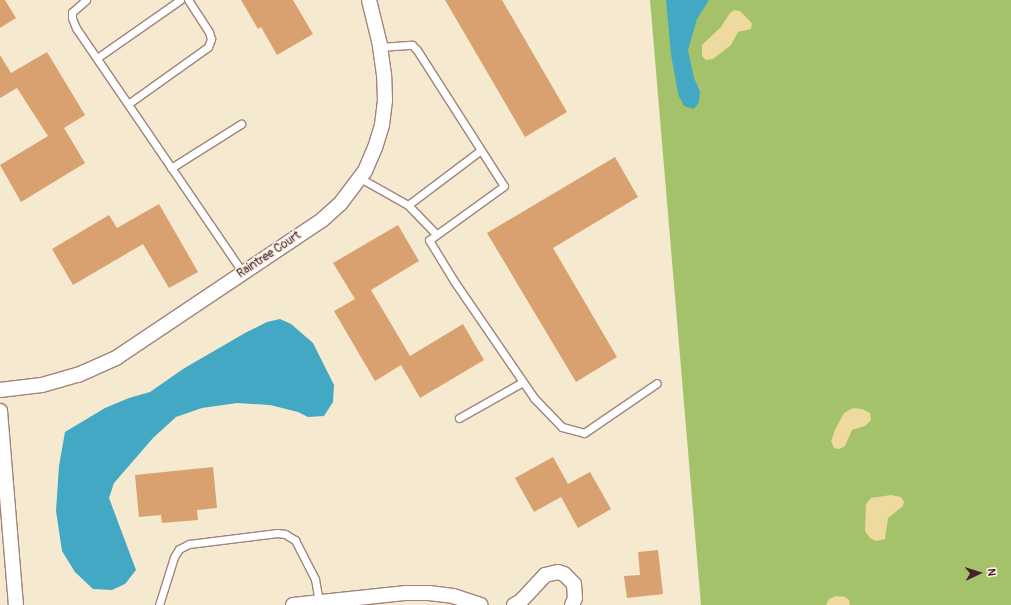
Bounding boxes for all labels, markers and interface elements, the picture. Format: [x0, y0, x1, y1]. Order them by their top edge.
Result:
street label: Raintree Court [234, 228, 304, 282]
north arrow [959, 553, 999, 593]
text: N [985, 568, 998, 576]

